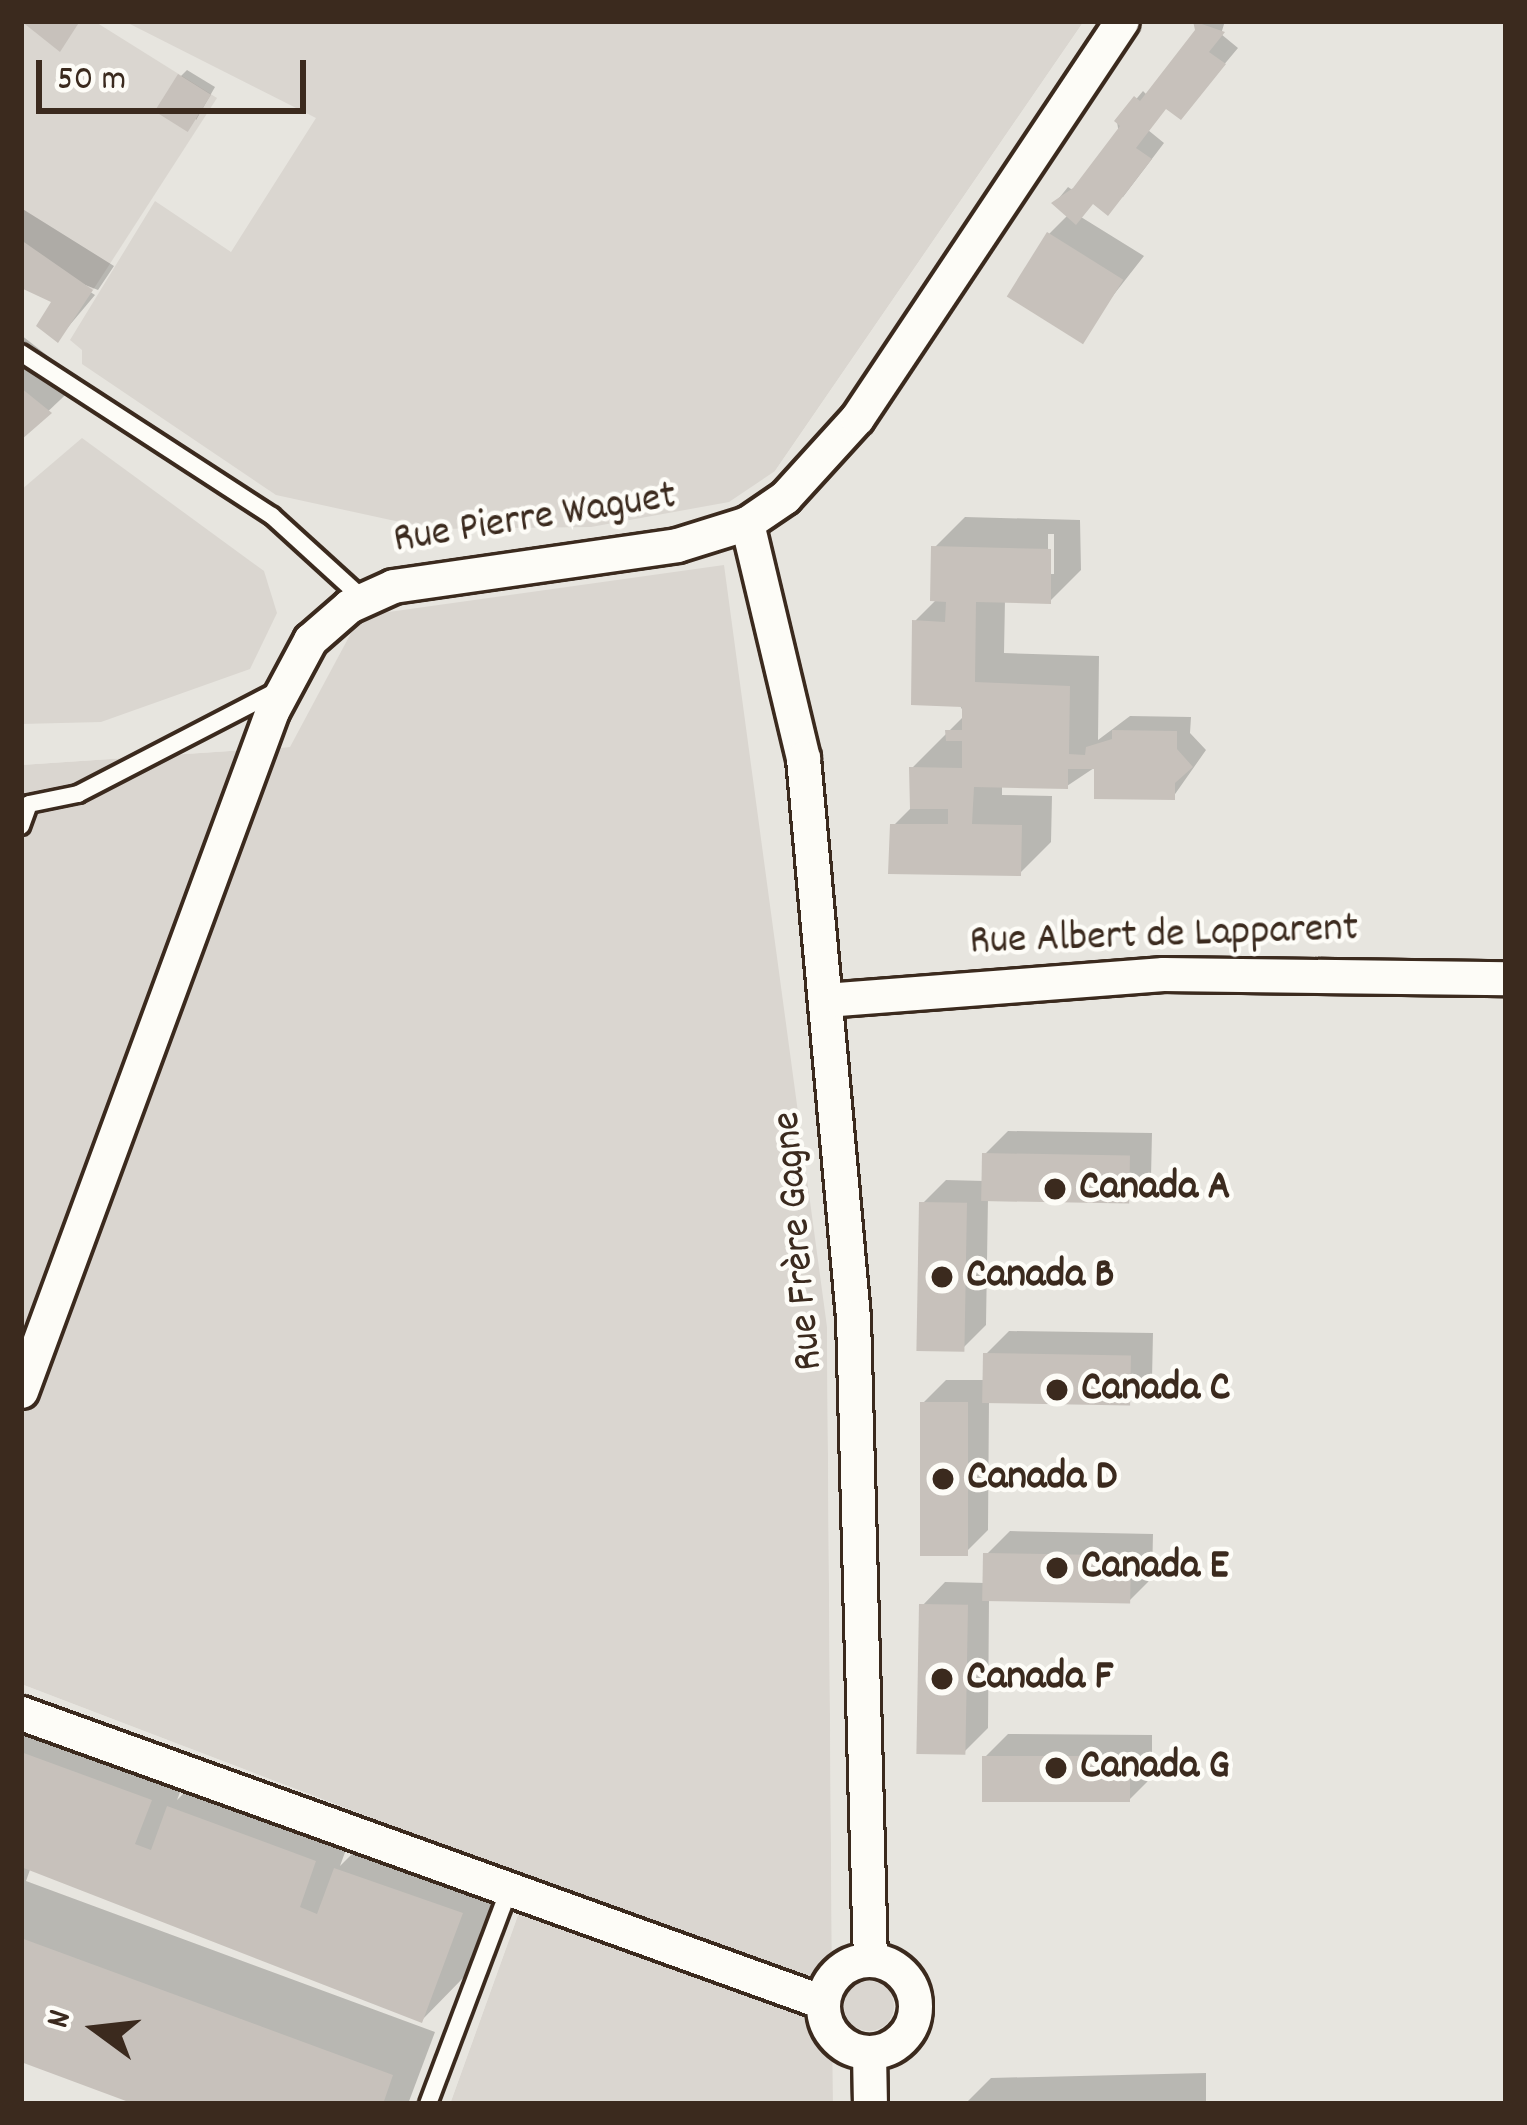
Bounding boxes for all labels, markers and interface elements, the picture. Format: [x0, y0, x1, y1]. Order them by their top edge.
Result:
scale bar [42, 36, 312, 110]
text: 50 m [57, 55, 126, 107]
street label: Rue Pierre Waguet [390, 473, 680, 567]
street label: Rue Albert de Lapparent [969, 905, 1359, 969]
street label: Rue Frère Gagne [764, 1109, 836, 1373]
place label: Canada A [1079, 1164, 1230, 1214]
marker: Canada A [1042, 1176, 1068, 1202]
place label: Canada B [966, 1252, 1114, 1302]
marker: Canada B [929, 1264, 955, 1290]
place label: Canada C [1081, 1365, 1230, 1415]
marker: Canada C [1044, 1377, 1070, 1403]
place label: Canada D [967, 1454, 1117, 1504]
marker: Canada D [930, 1466, 956, 1492]
place label: Canada E [1081, 1543, 1229, 1593]
marker: Canada E [1044, 1555, 1070, 1581]
place label: Canada F [966, 1654, 1113, 1704]
marker: Canada F [929, 1666, 955, 1692]
place label: Canada G [1080, 1743, 1230, 1793]
marker: Canada G [1043, 1755, 1069, 1781]
north arrow [36, 1969, 156, 2089]
text: N [36, 2006, 86, 2034]

